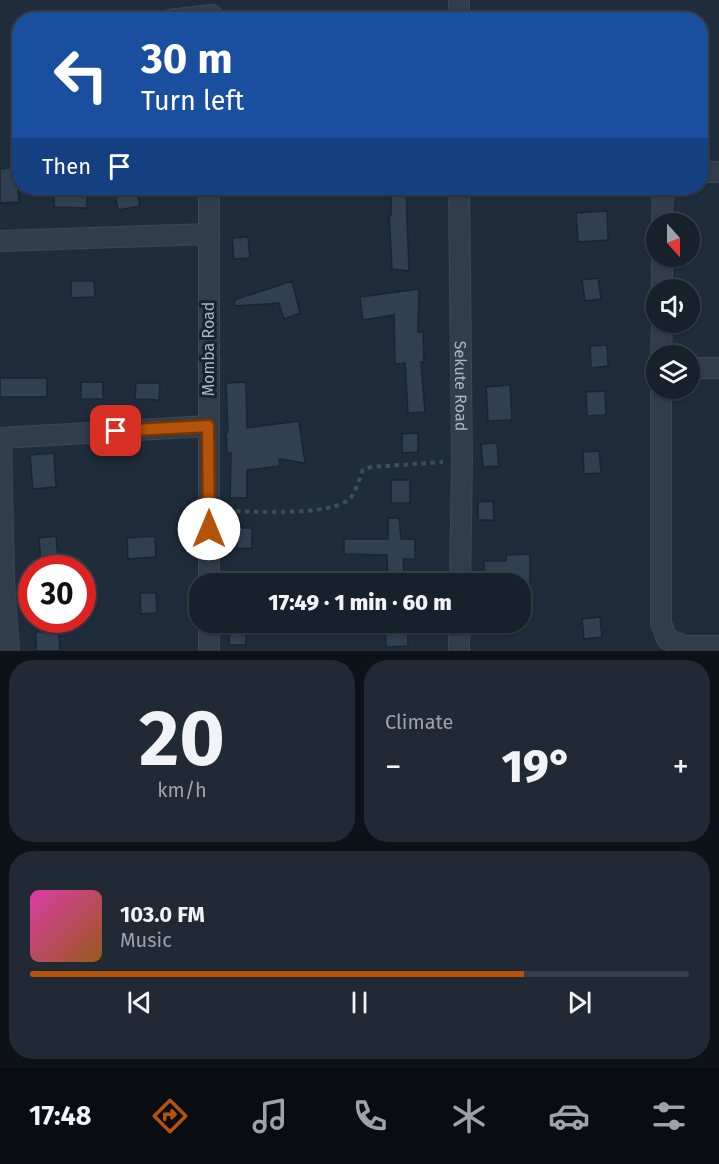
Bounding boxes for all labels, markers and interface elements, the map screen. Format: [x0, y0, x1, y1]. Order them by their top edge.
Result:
text: 30 m [141, 34, 233, 84]
icon: left [42, 36, 120, 114]
text: Turn left [141, 85, 244, 117]
icon: arrive [103, 150, 136, 183]
text: Then [42, 153, 91, 180]
north arrow [646, 213, 700, 267]
map controls [646, 213, 700, 399]
button: sound [646, 279, 700, 333]
street label: Momba Road [199, 302, 218, 396]
street label: Sekute Road [451, 341, 471, 431]
button: layers [646, 345, 700, 399]
pin [90, 405, 141, 456]
icon: arrive [99, 414, 132, 447]
position arrow [177, 497, 241, 561]
speed limit sign: 30 [18, 555, 96, 633]
text: 17:49 · 1 min · 60 m [268, 589, 452, 616]
text: 20 [139, 692, 225, 786]
text: Climate [385, 710, 453, 734]
text: 19° [502, 740, 572, 794]
text: − [385, 747, 402, 787]
text: + [673, 747, 689, 787]
text: km/h [157, 778, 207, 802]
text: 103.0 FM [120, 901, 205, 928]
text: Music [120, 928, 172, 952]
icon: previous [123, 986, 156, 1019]
icon: pause [343, 986, 376, 1019]
icon: next [563, 986, 596, 1019]
icon: directions [149, 1095, 191, 1137]
icon: music [249, 1095, 291, 1137]
icon: phone [349, 1095, 391, 1137]
icon: climate [448, 1095, 490, 1137]
icon: car [548, 1095, 590, 1137]
icon: filters [648, 1095, 690, 1137]
text: 17:48 [29, 1100, 91, 1132]

